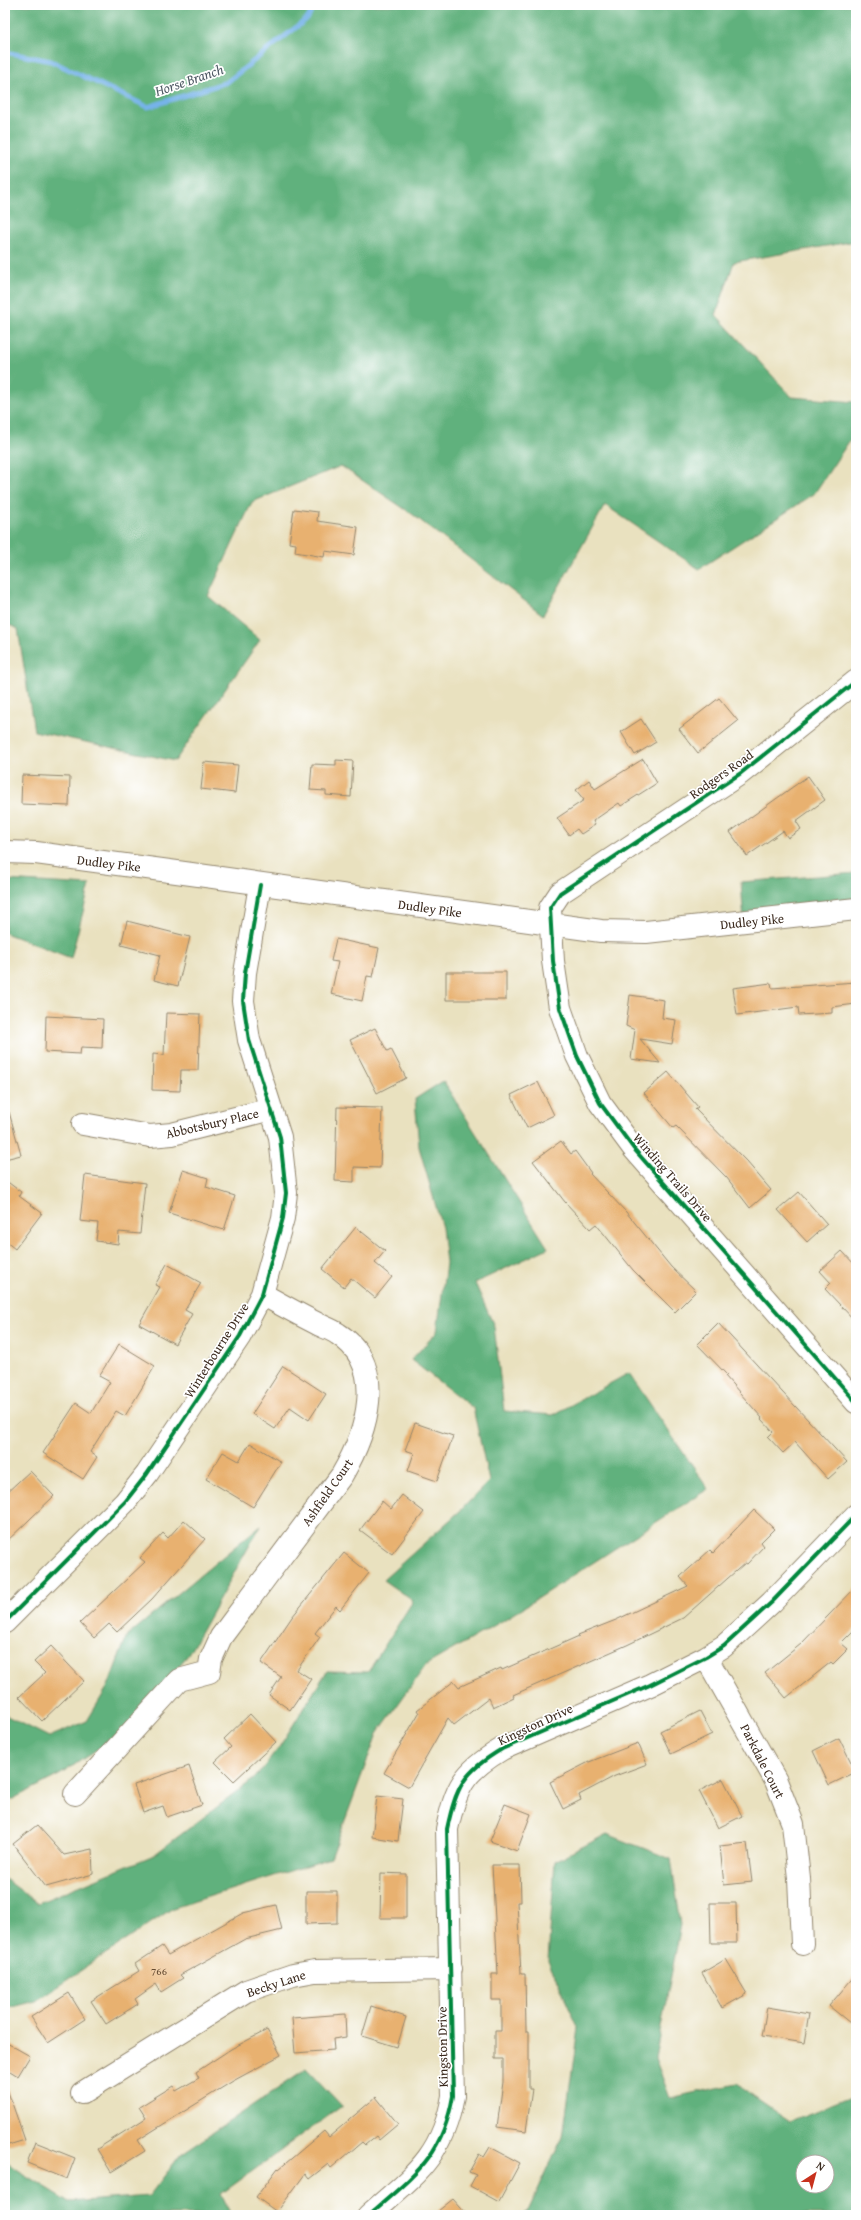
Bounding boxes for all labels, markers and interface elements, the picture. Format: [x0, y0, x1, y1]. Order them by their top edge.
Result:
water label: Horse Branch [151, 59, 226, 101]
street label: Rodgers Road [685, 745, 757, 803]
street label: Dudley Pike [76, 850, 142, 877]
street label: Dudley Pike [397, 895, 463, 922]
street label: Dudley Pike [719, 909, 785, 934]
street label: Abbotsbury Place [164, 1104, 260, 1143]
street label: Winding Trails Drive [629, 1129, 717, 1226]
street label: Winterbourne Drive [179, 1299, 253, 1402]
street label: Ashfield Court [297, 1454, 358, 1530]
street label: Kingston Drive [495, 1699, 576, 1750]
street label: Parkdale Court [736, 1721, 790, 1802]
house number: 766 [151, 1963, 167, 1979]
street label: Becky Lane [244, 1965, 308, 2002]
street label: Kingston Drive [432, 2006, 453, 2088]
north arrow [795, 2154, 835, 2194]
text: N [813, 2157, 829, 2175]

